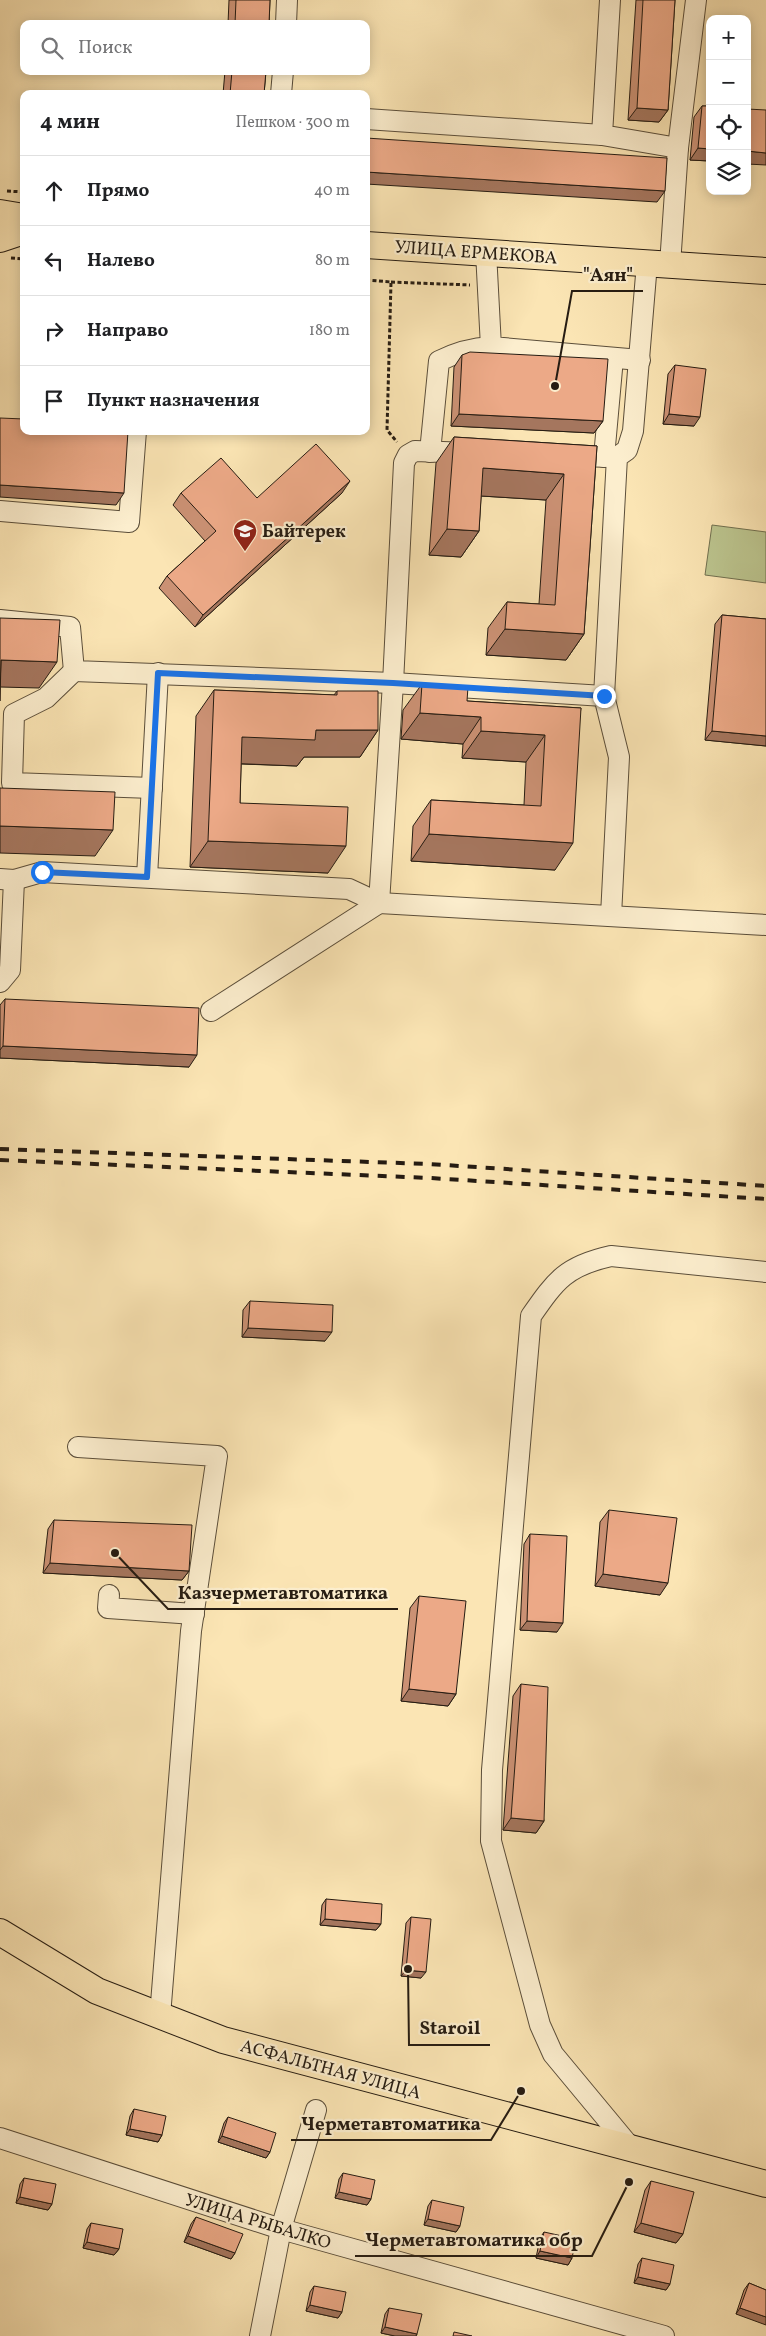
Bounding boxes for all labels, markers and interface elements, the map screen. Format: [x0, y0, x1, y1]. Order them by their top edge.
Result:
map controls [706, 15, 751, 195]
button: + [706, 15, 751, 60]
search box [20, 20, 370, 75]
icon: search [38, 34, 66, 62]
text: Поиск [78, 35, 132, 61]
button: − [706, 60, 751, 105]
button: locate [706, 105, 751, 150]
text: 4 мин [40, 108, 100, 137]
text: Пешком · 300 m [235, 112, 350, 134]
button: layers [706, 150, 751, 195]
icon: ahead [40, 177, 68, 205]
text: Прямо [87, 178, 149, 204]
text: 40 m [314, 180, 350, 202]
street label: УЛИЦА ЕРМЕКОВА [394, 235, 558, 272]
icon: left [40, 247, 68, 275]
text: Налево [87, 248, 155, 274]
text: 80 m [315, 250, 350, 272]
callout: "Аян" [572, 257, 643, 291]
text: "Аян" [583, 263, 633, 289]
icon: right [40, 317, 68, 345]
text: Направо [87, 318, 169, 344]
text: 180 m [309, 320, 350, 342]
icon: arrive [40, 387, 68, 415]
text: Пункт назначения [87, 388, 260, 414]
school or university icon: Байтерек [232, 518, 258, 552]
place label: Байтерек [262, 520, 346, 545]
route end [593, 685, 616, 708]
route start [31, 861, 54, 884]
callout: Казчерметавтоматика [168, 1575, 398, 1609]
text: Казчерметавтоматика [178, 1581, 388, 1607]
callout: Staroil [409, 2011, 490, 2045]
text: Staroil [419, 2016, 481, 2042]
street label: АСФАЛЬТНАЯ УЛИЦА [238, 2034, 424, 2107]
callout: Черметавтоматика [291, 2106, 491, 2140]
text: Черметавтоматика [301, 2112, 481, 2138]
street label: УЛИЦА РЫБАЛКО [181, 2188, 334, 2257]
callout: Черметавтоматика обр [355, 2222, 592, 2256]
text: Черметавтоматика обр [365, 2228, 583, 2254]

